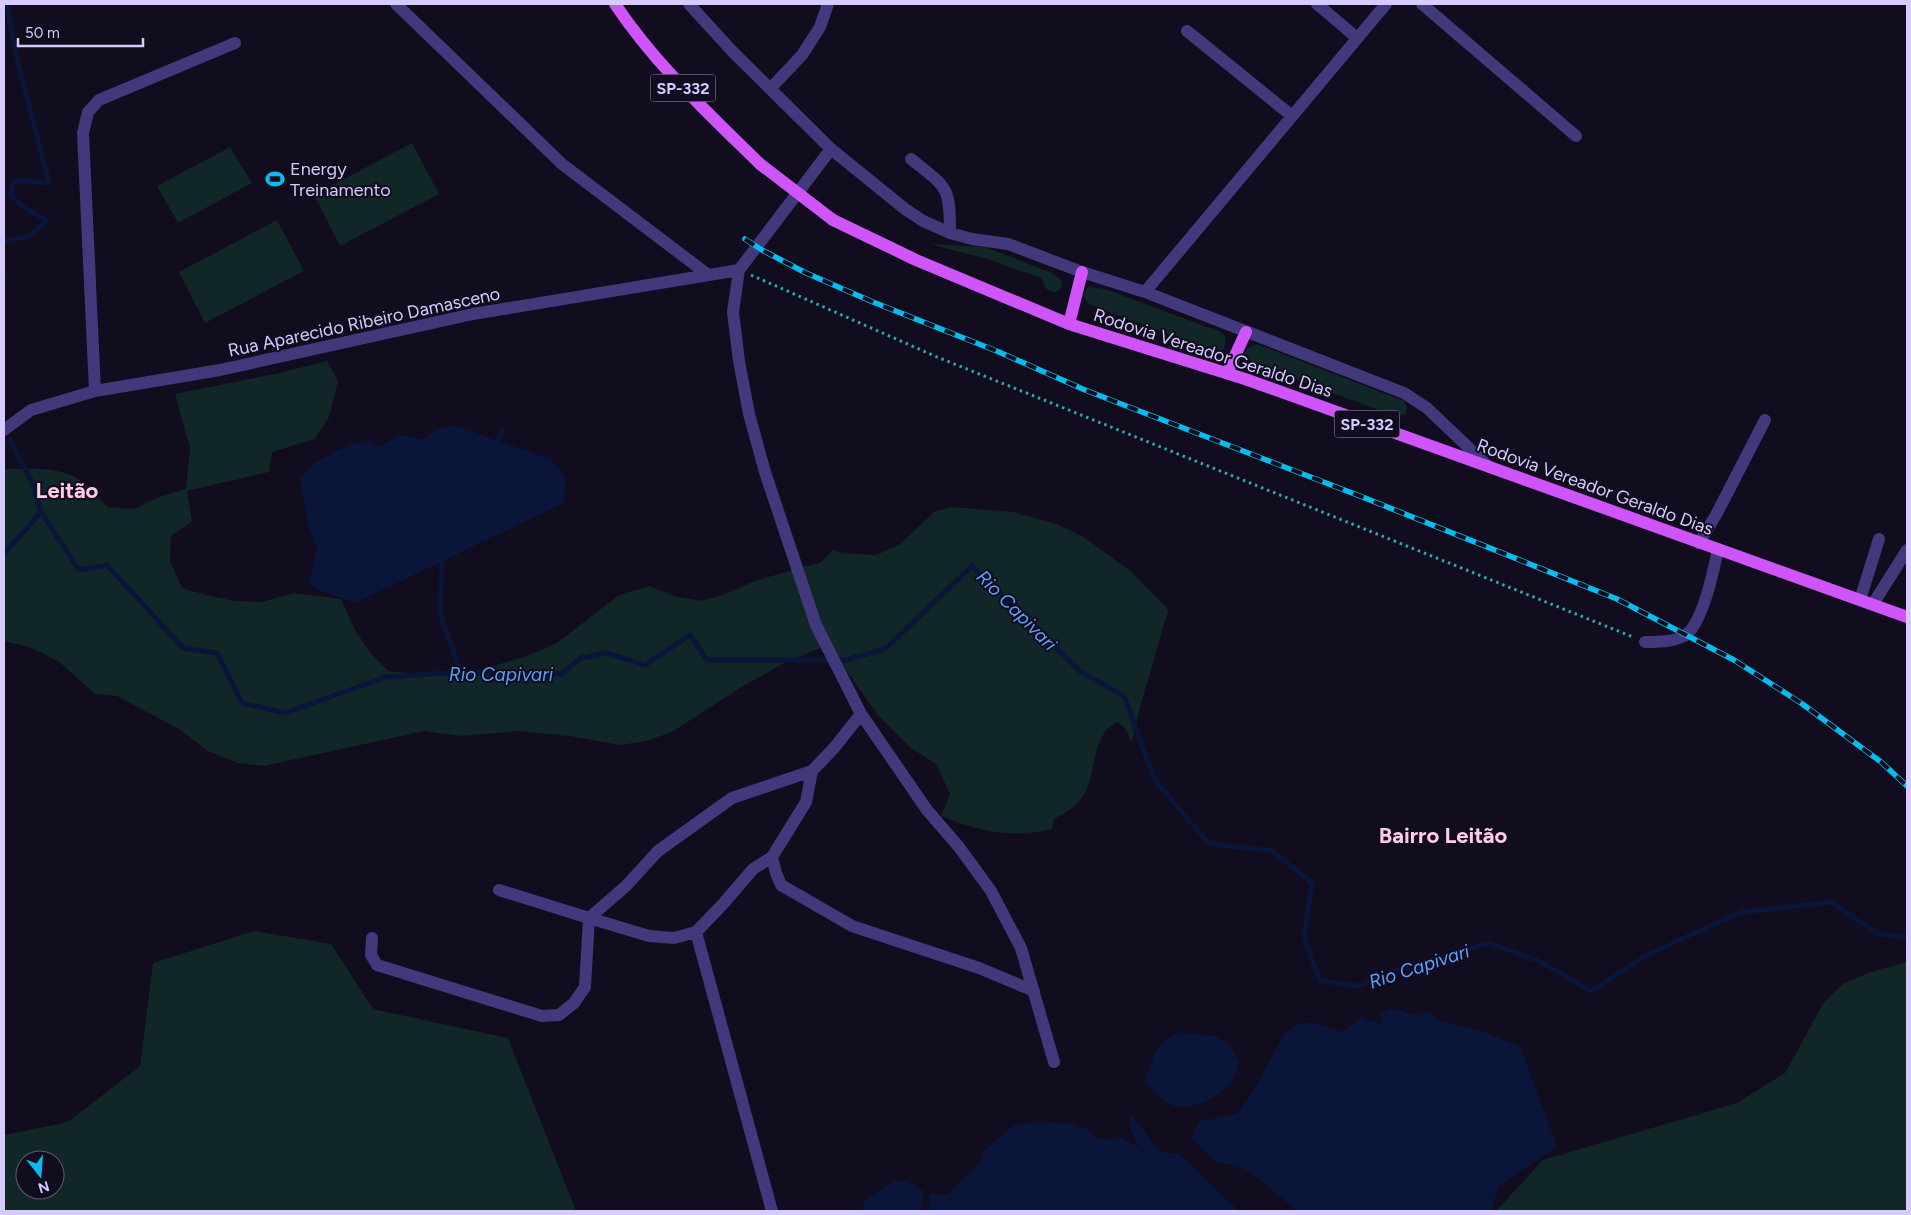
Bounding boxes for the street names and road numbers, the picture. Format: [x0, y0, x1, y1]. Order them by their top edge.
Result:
road number: SP-332 [650, 75, 716, 102]
street label: Rua Aparecido Ribeiro Damasceno [226, 282, 502, 362]
street label: Rodovia Vereador Geraldo Dias [1091, 304, 1335, 402]
road number: SP-332 [1334, 410, 1400, 438]
street label: Rodovia Vereador Geraldo Dias [1474, 434, 1716, 540]

